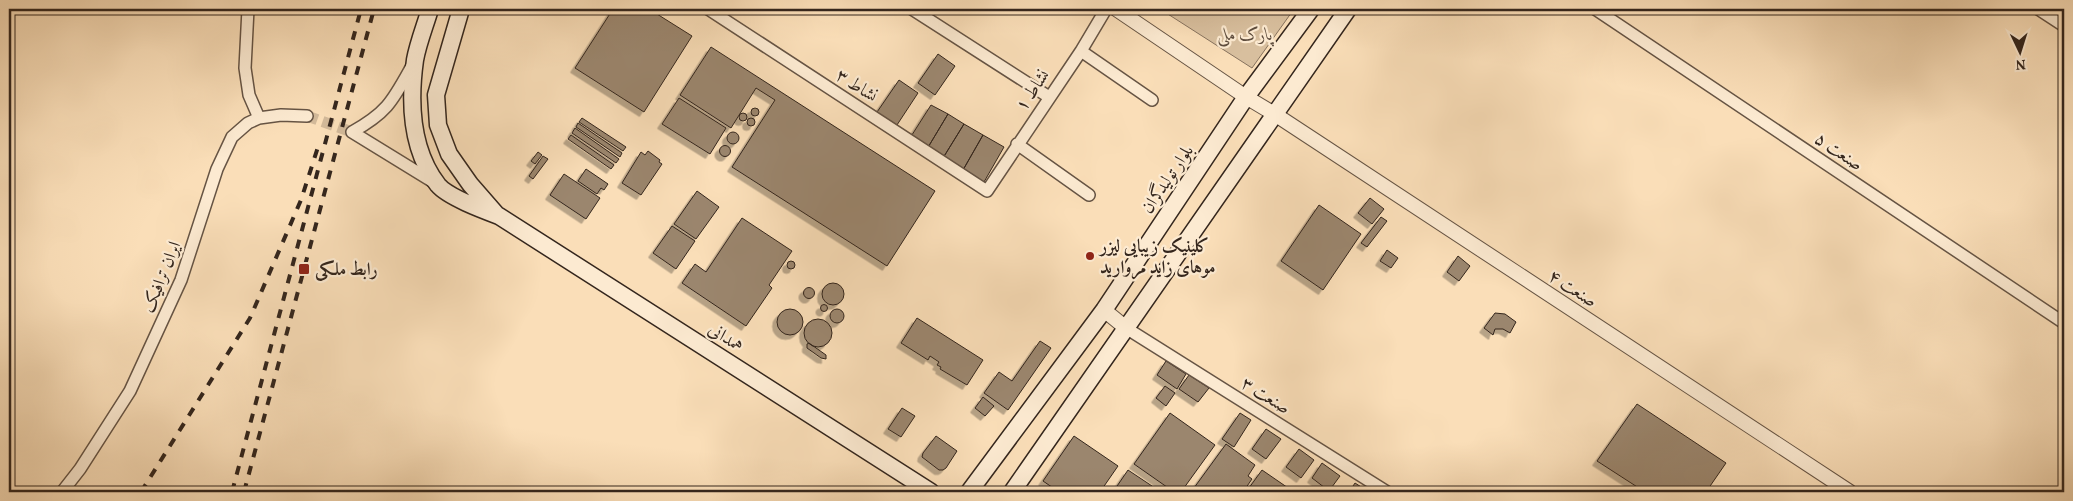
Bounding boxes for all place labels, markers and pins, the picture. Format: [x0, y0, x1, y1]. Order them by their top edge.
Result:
place label: کلینیک زیبایی لیزر موهای زاید مروارید [1098, 235, 1215, 281]
marker: کلینیک زیبایی لیزر موهای زاید مروارید [1084, 250, 1096, 262]
place label: رابط ملکی [315, 258, 378, 283]
marker: رابط ملکی [297, 262, 311, 276]

